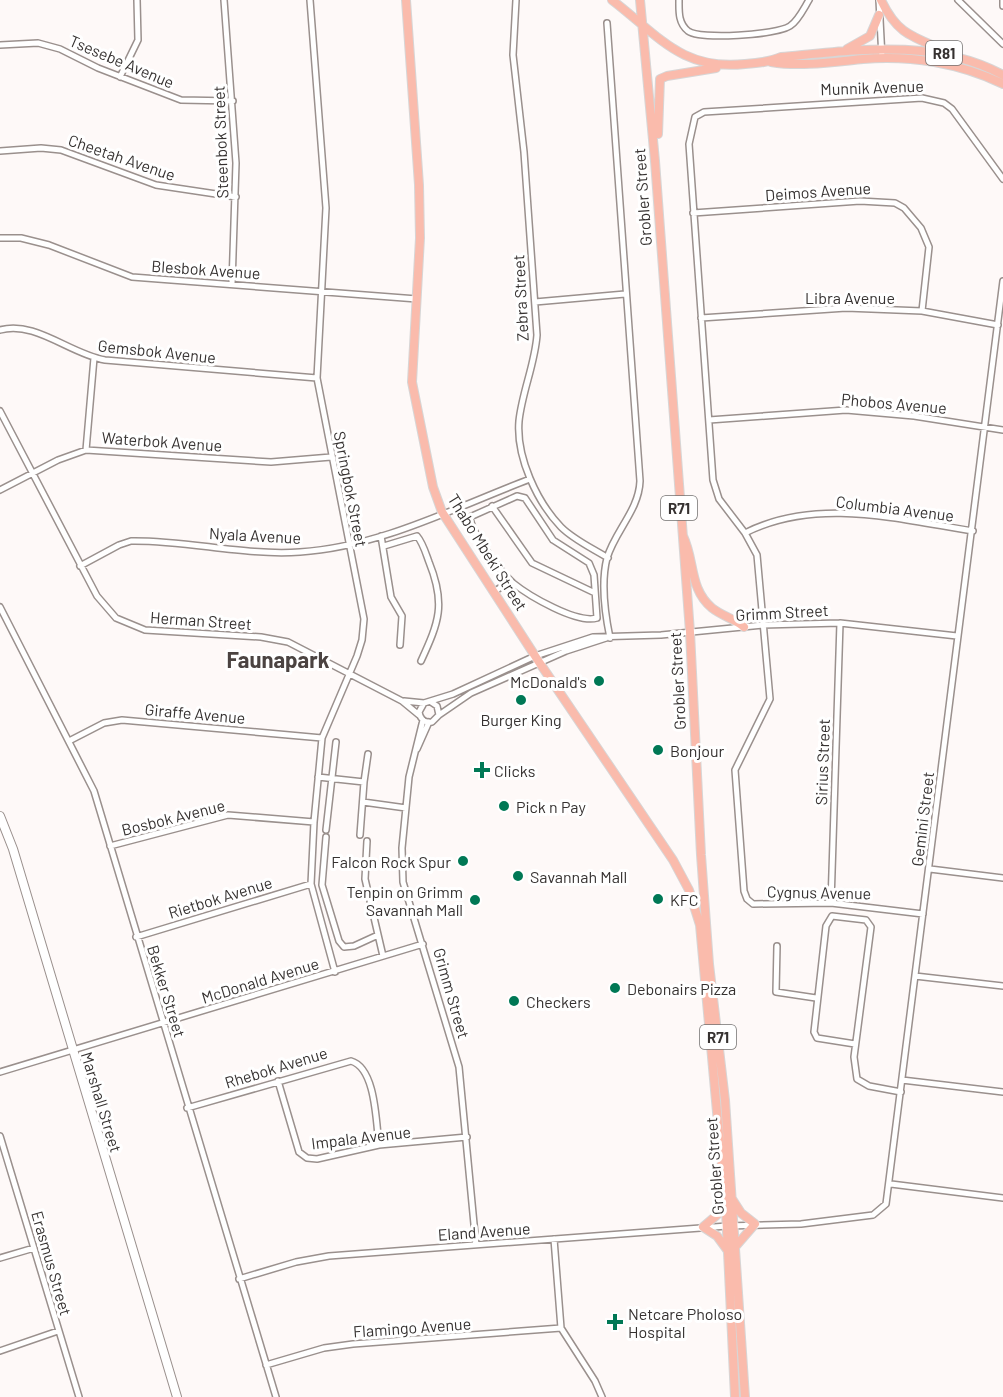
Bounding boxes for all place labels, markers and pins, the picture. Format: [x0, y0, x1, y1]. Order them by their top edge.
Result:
place label: McDonald's [510, 672, 587, 691]
marker: McDonald's [592, 674, 606, 688]
marker: Burger King [514, 693, 528, 707]
place label: Burger King [480, 710, 562, 729]
place label: Bonjour [670, 741, 725, 760]
marker: Bonjour [651, 743, 665, 757]
place label: Clicks [494, 761, 535, 780]
marker: Clicks [475, 763, 489, 777]
place label: Pick n Pay [516, 797, 586, 816]
marker: Pick n Pay [497, 799, 511, 813]
place label: Falcon Rock Spur [331, 852, 451, 871]
marker: Falcon Rock Spur [456, 854, 470, 868]
place label: Savannah Mall [530, 867, 627, 886]
marker: Savannah Mall [511, 869, 525, 883]
place label: Tenpin on Grimm Savannah Mall [346, 882, 463, 919]
place label: KFC [670, 890, 699, 909]
marker: KFC [651, 892, 665, 906]
marker: Tenpin on Grimm Savannah Mall [468, 893, 482, 907]
place label: Debonairs Pizza [627, 979, 736, 998]
marker: Debonairs Pizza [608, 981, 622, 995]
place label: Checkers [526, 992, 591, 1011]
marker: Checkers [507, 994, 521, 1008]
place label: Netcare Pholoso Hospital [628, 1304, 742, 1341]
marker: Netcare Pholoso Hospital [606, 1313, 624, 1331]

